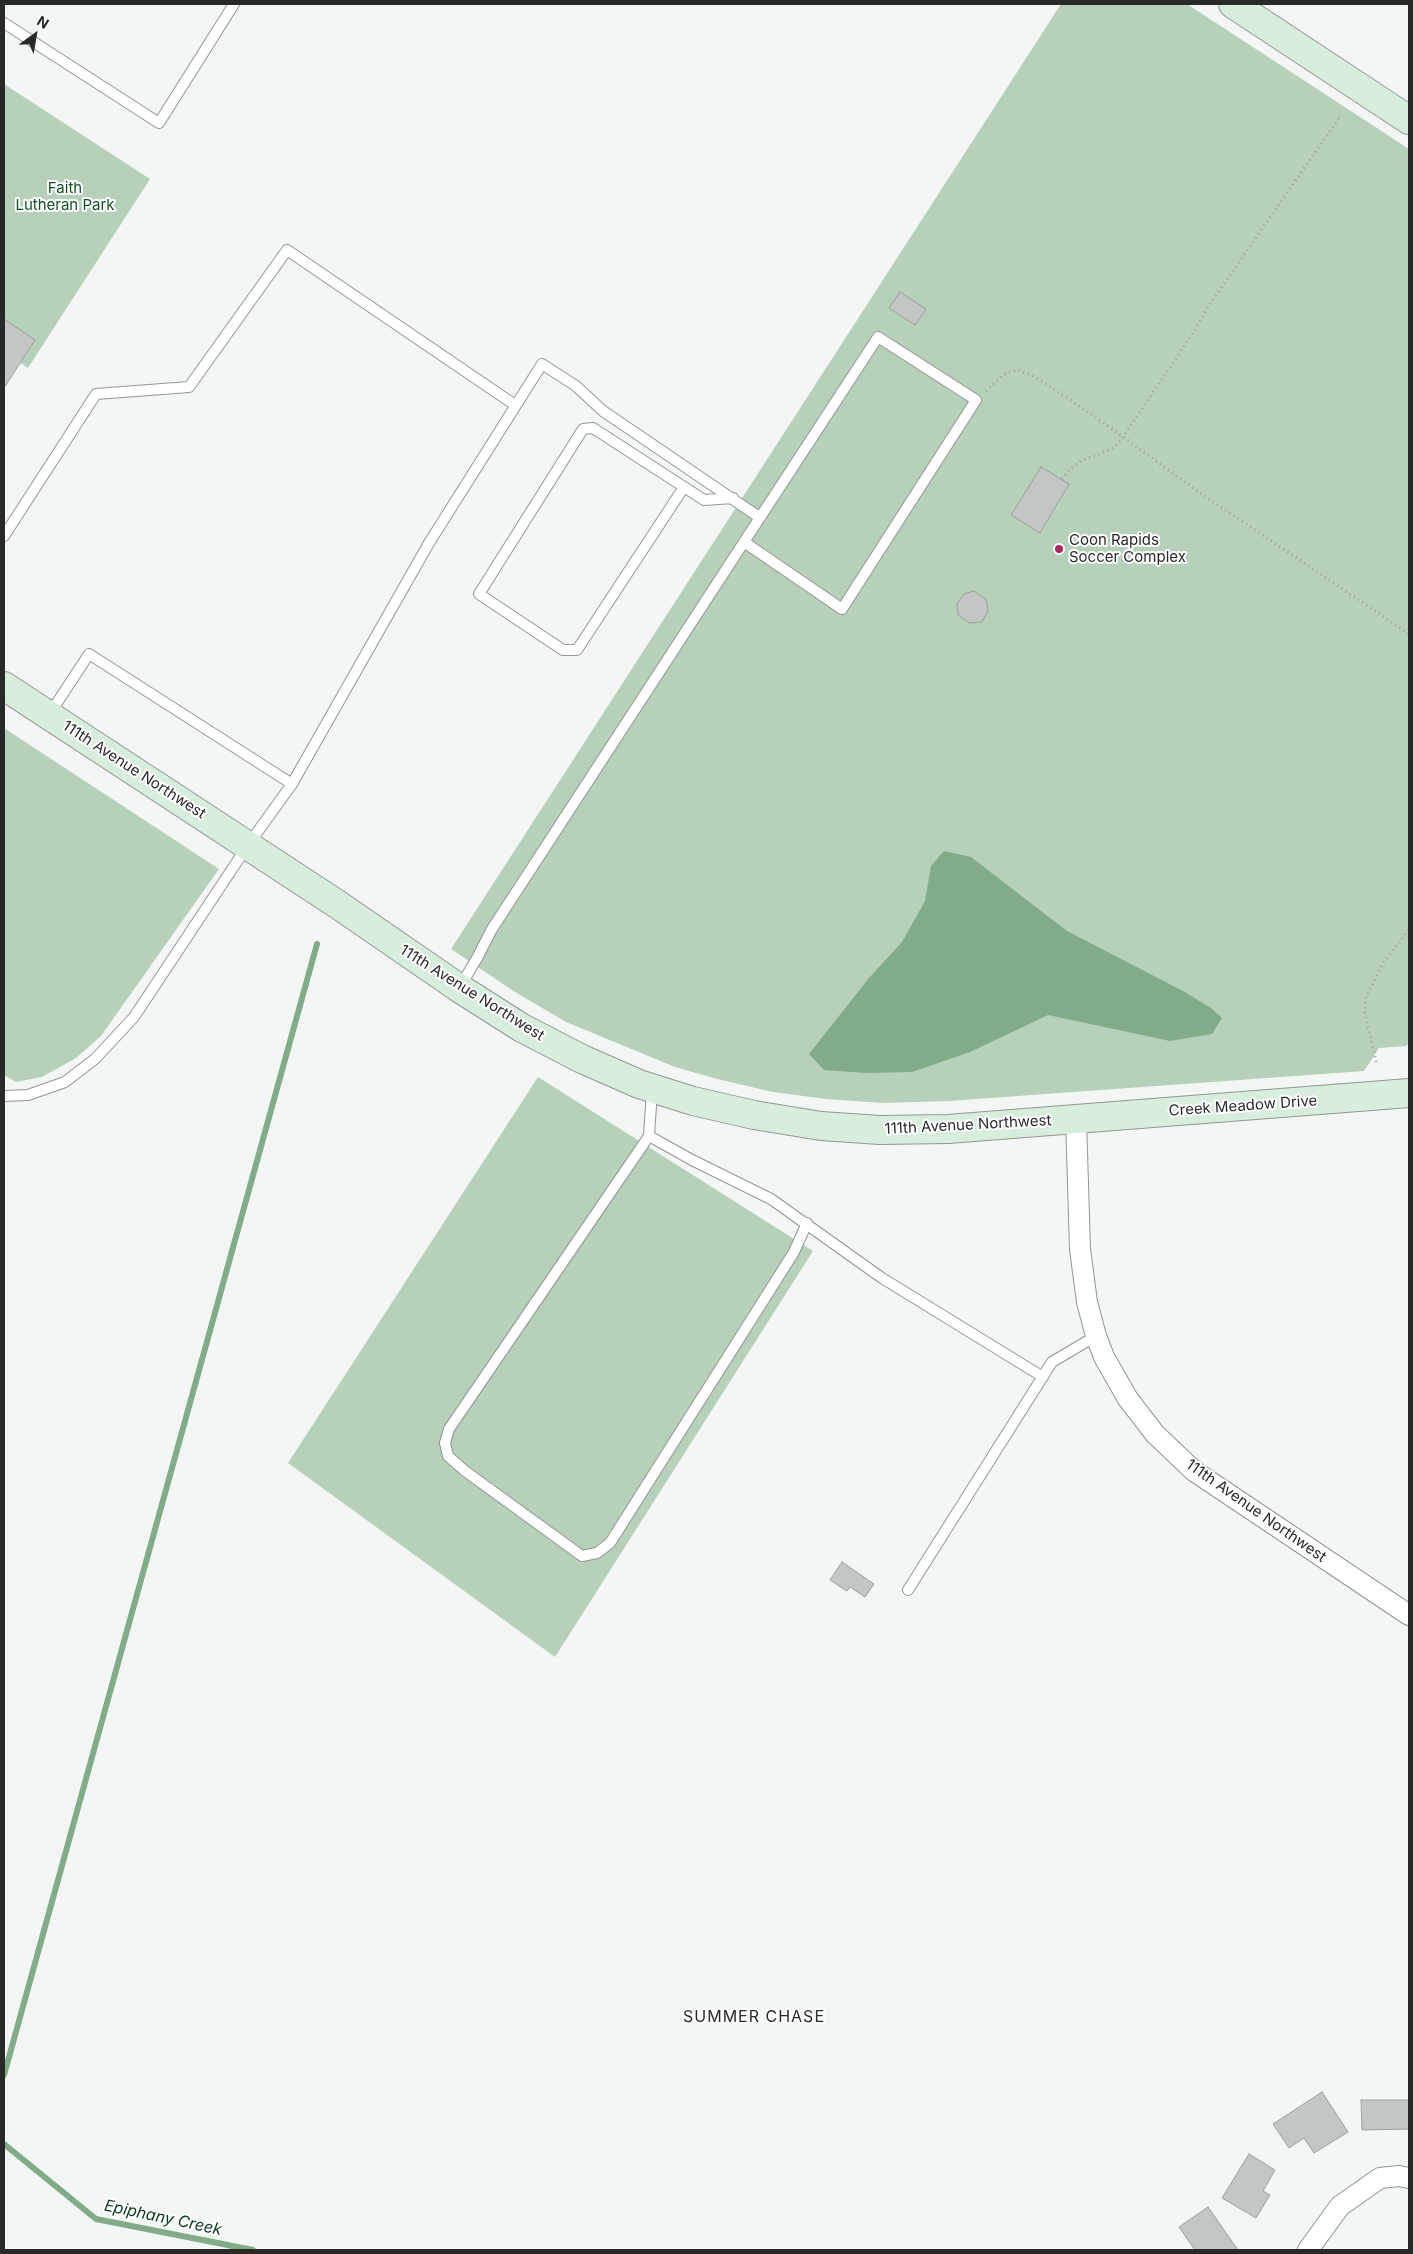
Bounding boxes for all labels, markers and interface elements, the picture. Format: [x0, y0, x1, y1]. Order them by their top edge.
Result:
north arrow [10, 10, 60, 60]
text: N [34, 12, 52, 32]
park label: Faith Lutheran Park [15, 179, 115, 214]
place label: Coon Rapids Soccer Complex [1069, 531, 1186, 566]
marker: Coon Rapids Soccer Complex [1053, 543, 1065, 555]
street label: 111th Avenue Northwest [59, 717, 209, 823]
street label: 111th Avenue Northwest [396, 941, 548, 1045]
street label: Creek Meadow Drive [1168, 1092, 1318, 1120]
street label: 111th Avenue Northwest [884, 1112, 1052, 1138]
street label: 111th Avenue Northwest [1182, 1456, 1330, 1566]
district label: SUMMER CHASE [682, 2007, 826, 2027]
water label: Epiphany Creek [102, 2196, 224, 2240]

